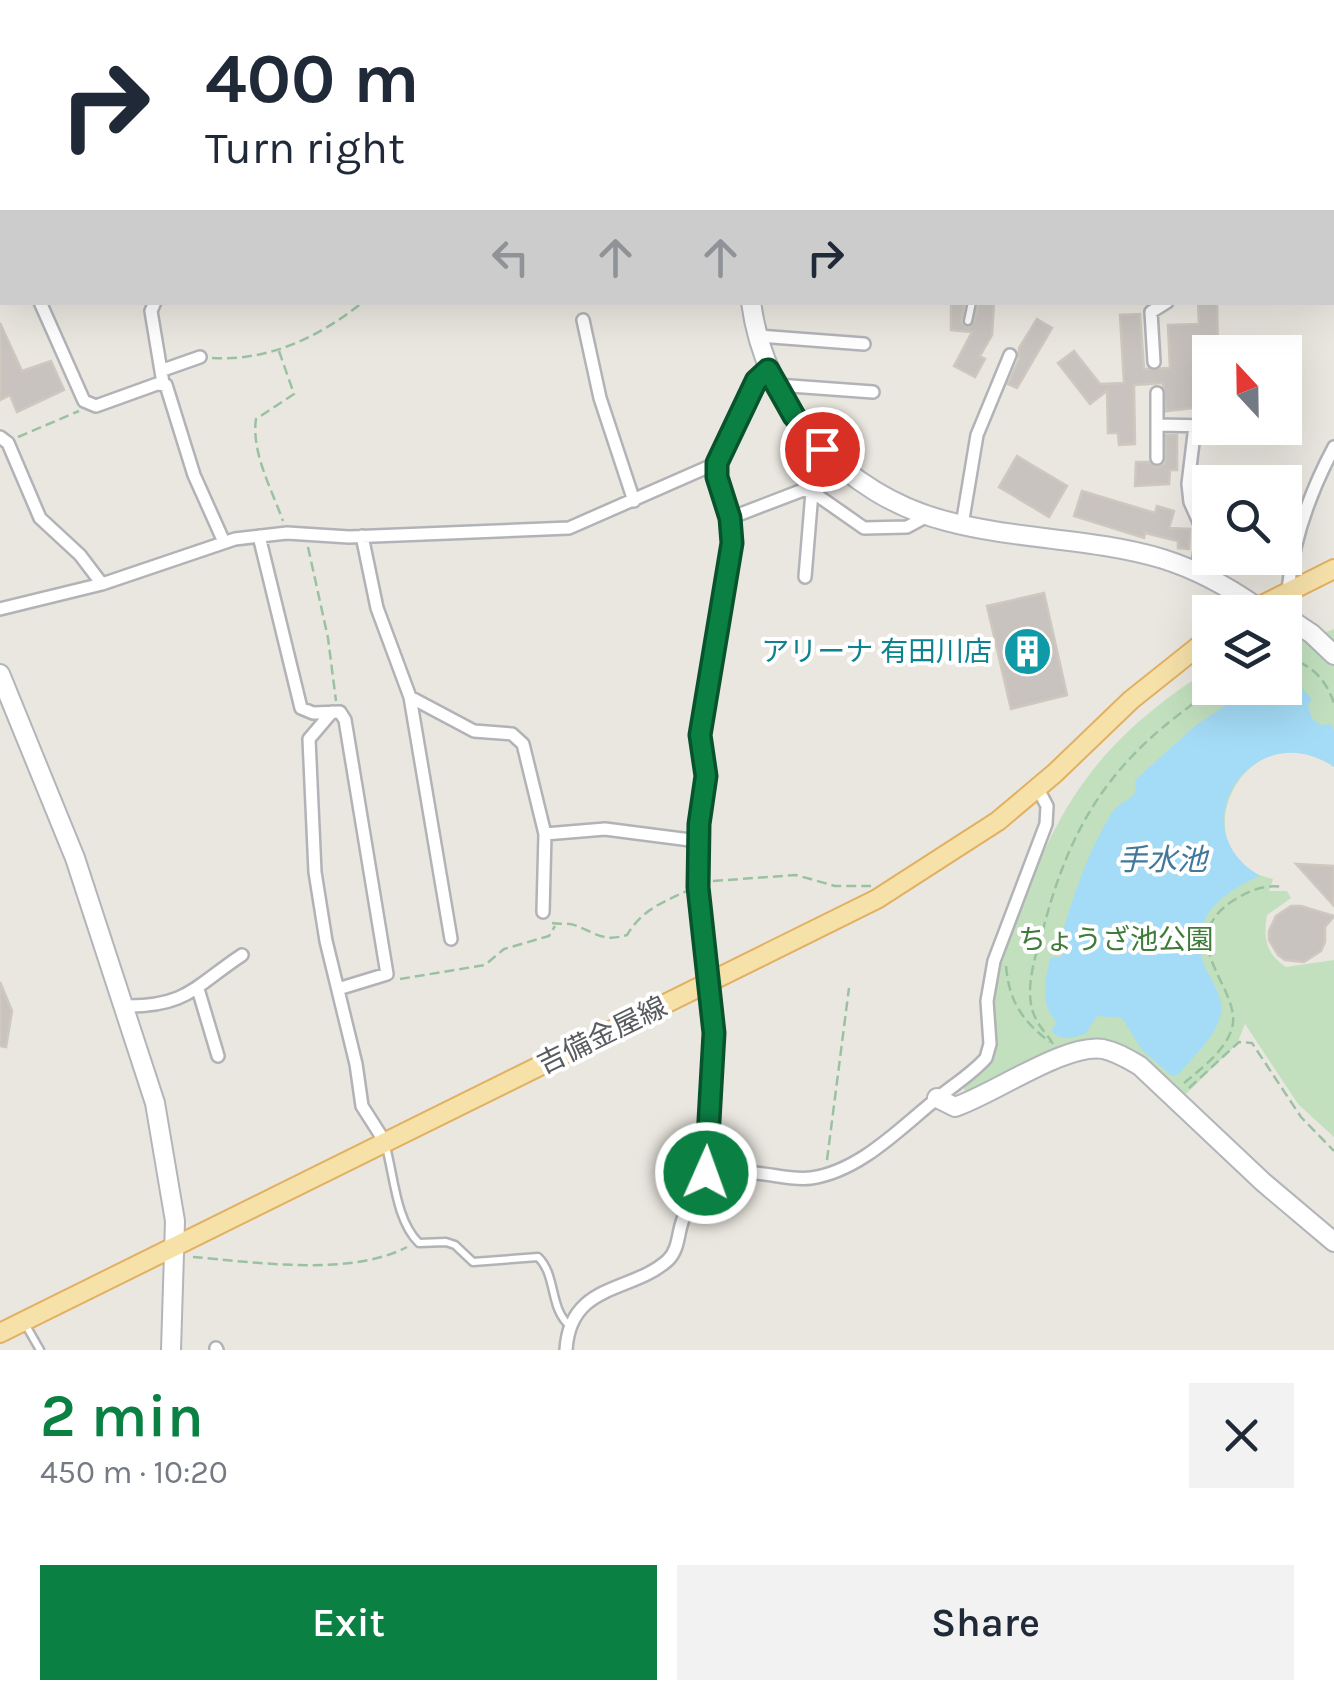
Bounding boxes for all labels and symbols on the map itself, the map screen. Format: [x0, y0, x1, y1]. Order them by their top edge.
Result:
north arrow [1192, 335, 1302, 445]
pin [780, 407, 865, 492]
building icon: アリーナ 有田川店 [1001, 625, 1053, 677]
place label: アリーナ 有田川店 [761, 635, 992, 668]
water label: 手水池 [1117, 842, 1210, 878]
park label: ちょうざ池公園 [1018, 923, 1214, 956]
street label: 吉備金屋線 [532, 989, 672, 1081]
position arrow [654, 1121, 758, 1225]

